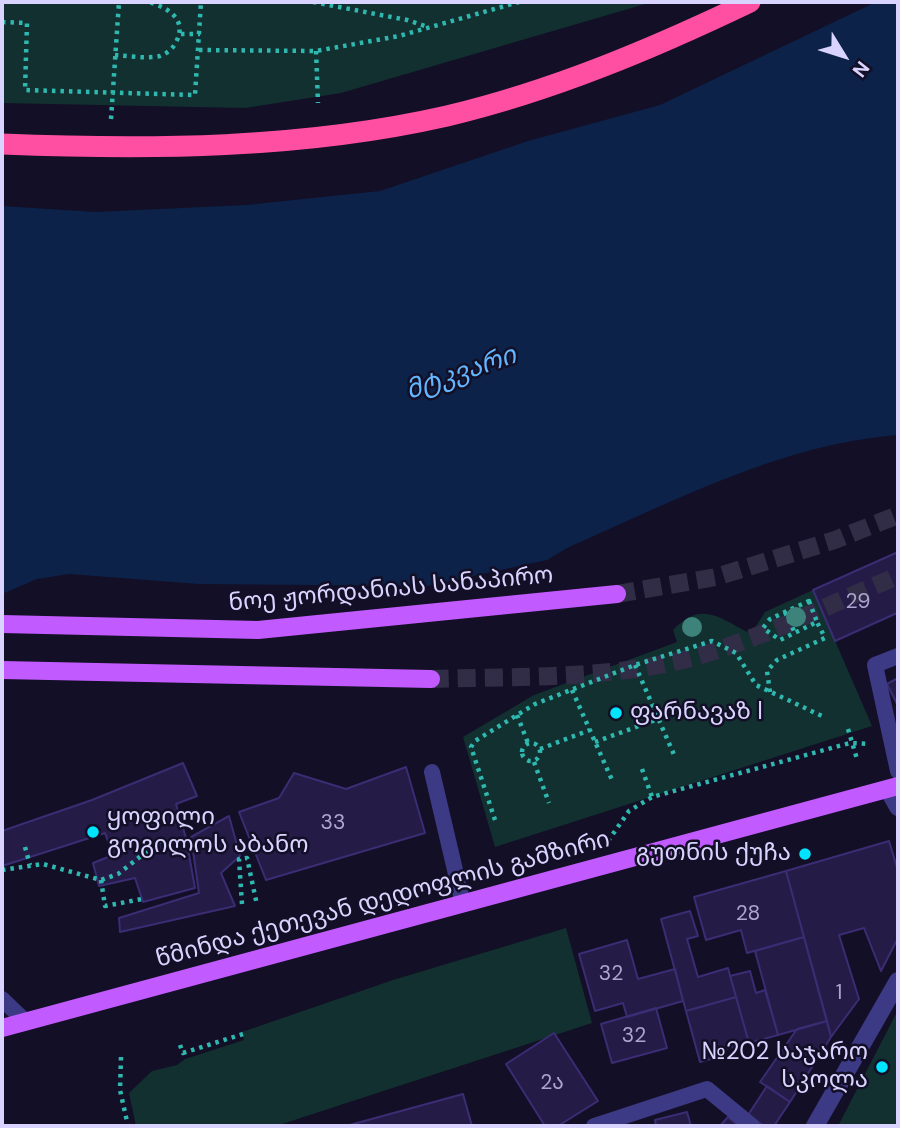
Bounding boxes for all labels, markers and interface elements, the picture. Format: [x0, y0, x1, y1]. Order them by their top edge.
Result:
north arrow [809, 21, 879, 91]
text: N [847, 56, 875, 82]
water label: მტკვარი [402, 341, 520, 407]
street label: ნოე ჟორდანიას სანაპირო [228, 561, 554, 619]
house number: 29 [845, 589, 871, 615]
place label: ფარნავაზ I [630, 699, 763, 727]
marker: ფარნავაზ I [608, 705, 624, 721]
place label: ყოფილი გოგილოს აბანო [107, 804, 309, 860]
house number: 33 [321, 810, 345, 836]
marker: ყოფილი გოგილოს აბანო [85, 824, 101, 840]
street label: წმინდა ქეთევან დედოფლის გამზირი [153, 825, 613, 975]
place label: გუთნის ქუჩა [636, 840, 791, 868]
marker: გუთნის ქუჩა [797, 846, 813, 862]
house number: 28 [736, 901, 760, 927]
house number: 32 [599, 961, 623, 987]
house number: 1 [836, 980, 842, 1006]
house number: 32 [622, 1023, 646, 1049]
place label: №202 საჯარო სკოლა [701, 1039, 868, 1095]
marker: №202 საჯარო სკოლა [874, 1059, 890, 1075]
house number: 2ა [540, 1070, 564, 1096]

